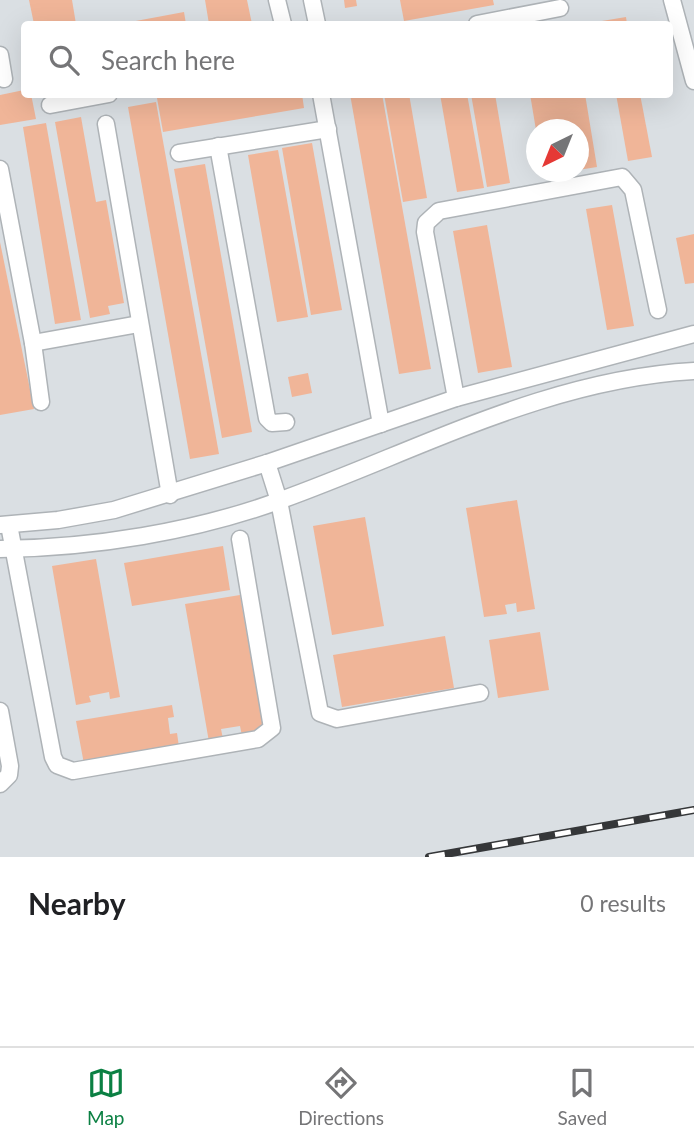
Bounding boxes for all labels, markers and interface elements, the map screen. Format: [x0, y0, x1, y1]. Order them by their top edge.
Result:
search box [21, 21, 673, 98]
icon: search [45, 41, 83, 79]
text: Search here [101, 44, 235, 76]
north arrow [526, 119, 589, 182]
text: Nearby [28, 885, 126, 921]
text: 0 results [580, 889, 666, 917]
tab: Map [87, 1064, 125, 1129]
tab: Directions [298, 1064, 384, 1129]
tab: Saved [558, 1064, 607, 1129]

